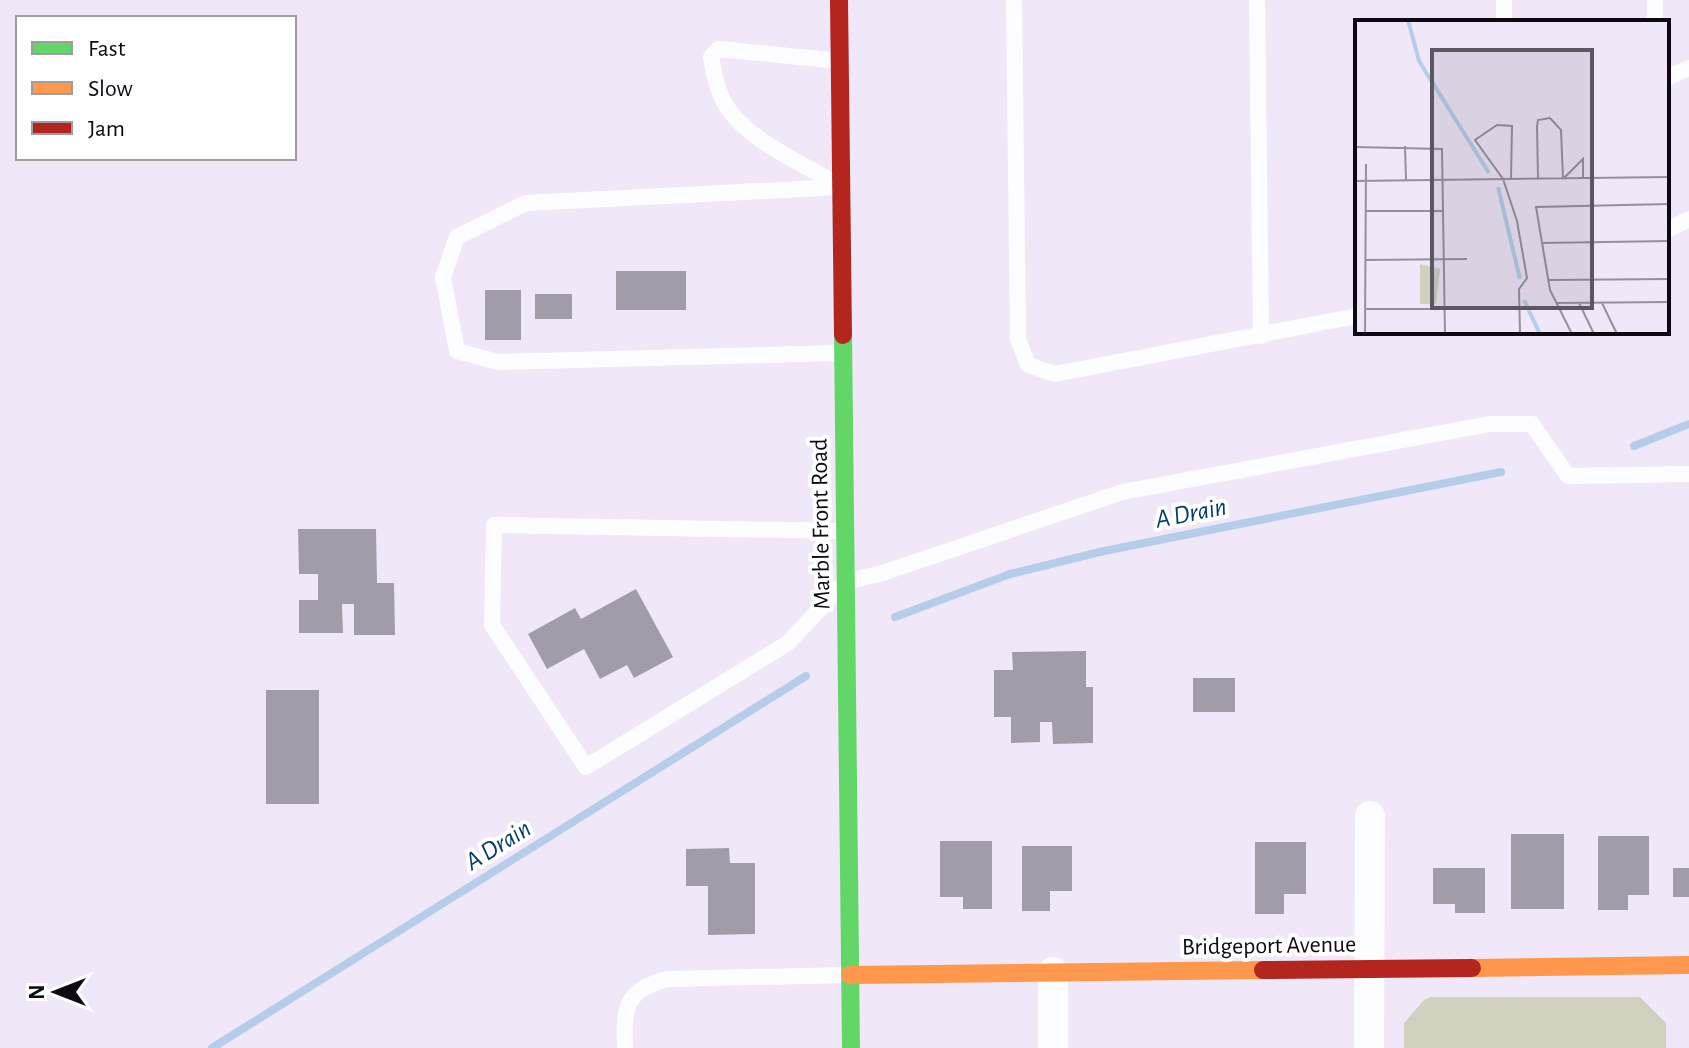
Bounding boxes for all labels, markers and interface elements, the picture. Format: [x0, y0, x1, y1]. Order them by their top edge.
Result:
legend [16, 16, 296, 160]
inset map [1355, 20, 1669, 334]
text: Fast [88, 37, 126, 61]
text: Slow [88, 77, 133, 101]
text: Jam [88, 117, 125, 141]
street label: Marble Front Road [808, 438, 834, 610]
water label: A Drain [1152, 493, 1229, 533]
water label: A Drain [460, 815, 535, 876]
street label: Bridgeport Avenue [1182, 932, 1356, 960]
north arrow [16, 952, 96, 1032]
text: N [26, 984, 48, 1000]

